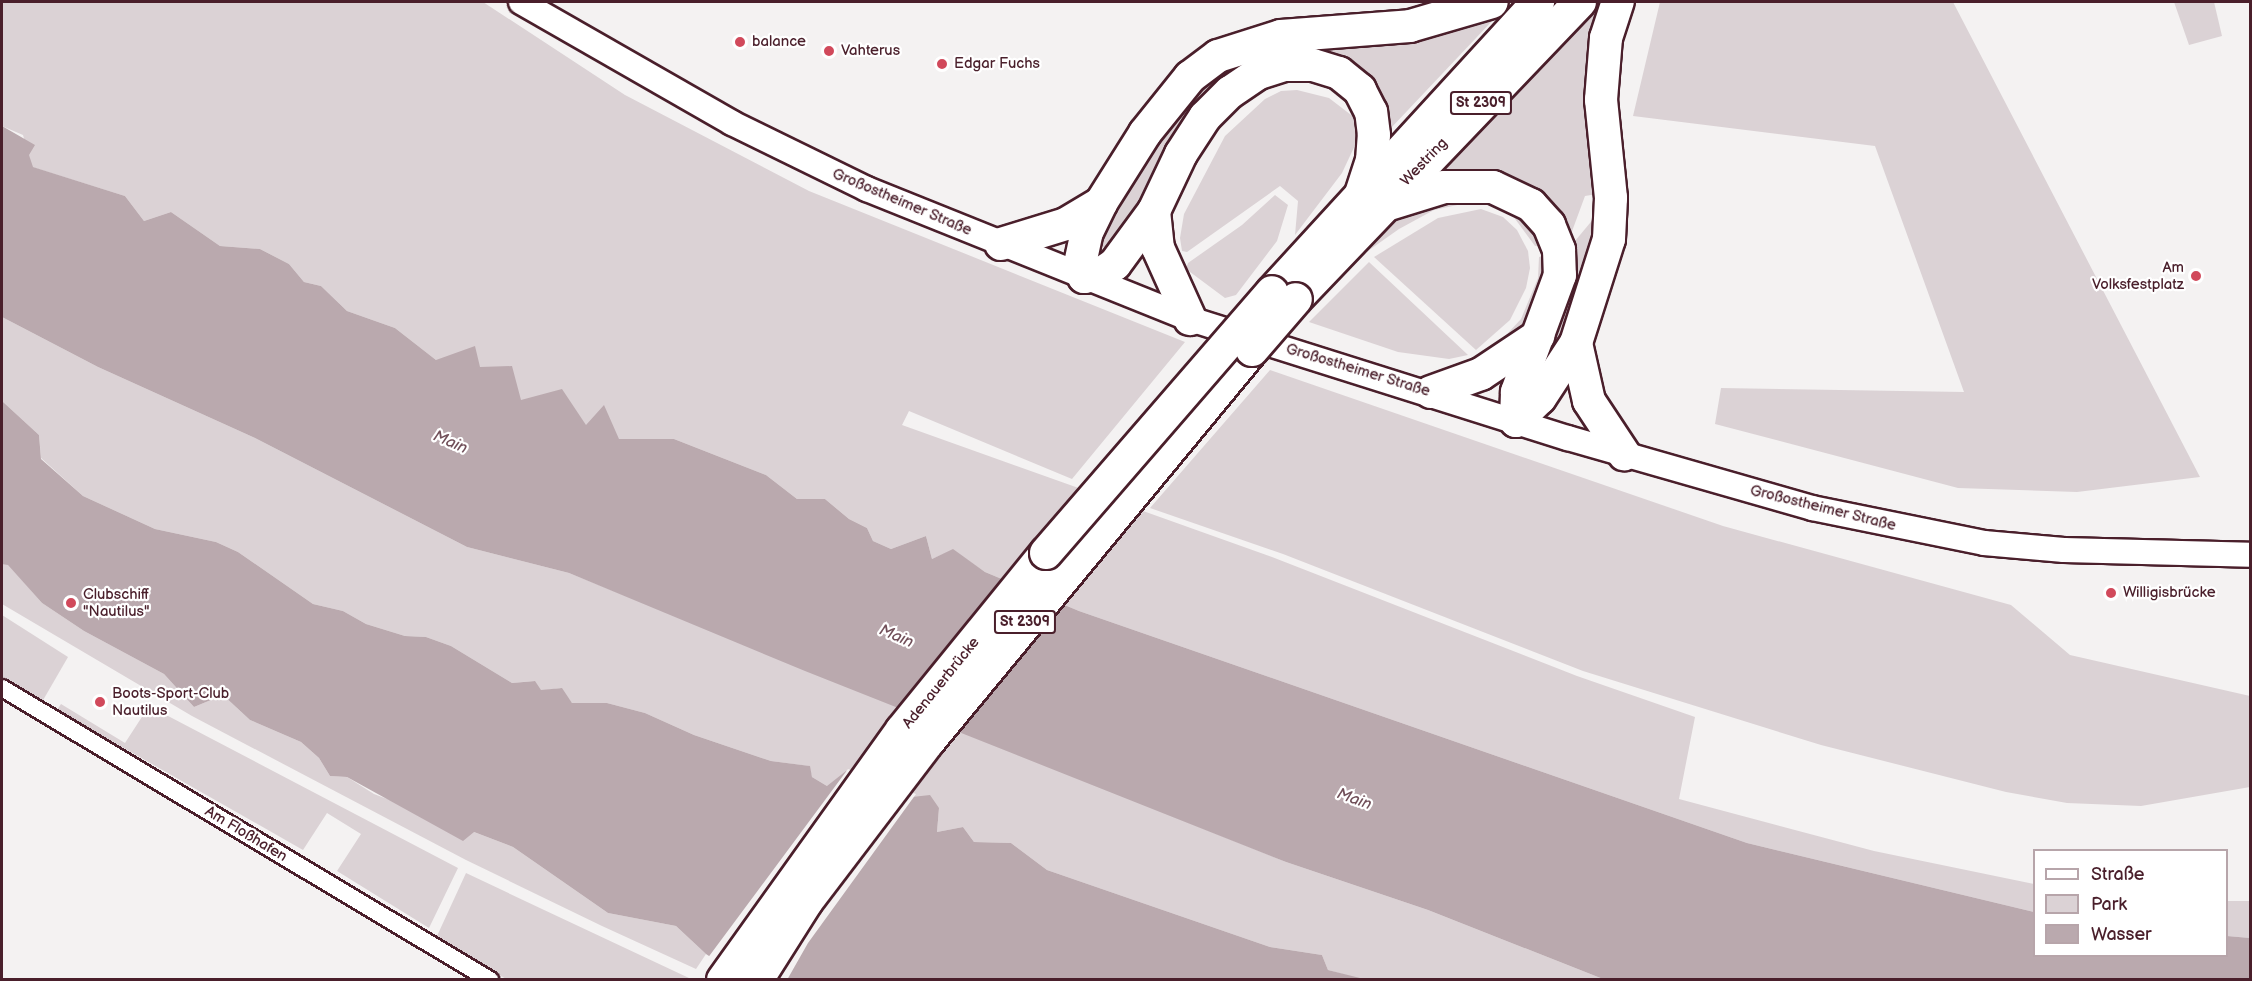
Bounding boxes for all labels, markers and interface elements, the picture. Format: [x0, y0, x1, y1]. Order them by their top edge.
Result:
place label: balance [752, 33, 806, 51]
marker: balance [733, 35, 747, 49]
place label: Vahterus [841, 42, 900, 60]
marker: Vahterus [822, 44, 836, 58]
place label: Edgar Fuchs [954, 55, 1040, 73]
marker: Edgar Fuchs [935, 57, 949, 71]
road number: St 2309 [1450, 92, 1512, 114]
street label: Westring [1397, 134, 1451, 190]
street label: Großostheimer Straße [830, 164, 974, 240]
place label: Am Volksfestplatz [2092, 258, 2184, 293]
marker: Am Volksfestplatz [2189, 269, 2203, 283]
street label: Großostheimer Straße [1284, 339, 1432, 401]
water label: Main [430, 427, 470, 459]
street label: Großostheimer Straße [1748, 481, 1898, 535]
place label: Willigisbrücke [2123, 584, 2216, 602]
place label: Clubschiff "Nautilus" [83, 585, 150, 620]
marker: Willigisbrücke [2104, 586, 2118, 600]
marker: Clubschiff "Nautilus" [64, 596, 78, 610]
road number: St 2309 [994, 611, 1056, 633]
water label: Main [876, 621, 916, 653]
street label: Adenauerbrücke [899, 634, 983, 732]
place label: Boots-Sport-Club Nautilus [112, 684, 229, 719]
marker: Boots-Sport-Club Nautilus [93, 695, 107, 709]
water label: Main [1334, 785, 1374, 815]
street label: Am Floßhafen [202, 802, 290, 866]
legend [2033, 849, 2228, 957]
text: Straße [2091, 864, 2144, 885]
text: Park [2091, 894, 2127, 915]
text: Wasser [2091, 924, 2152, 945]

